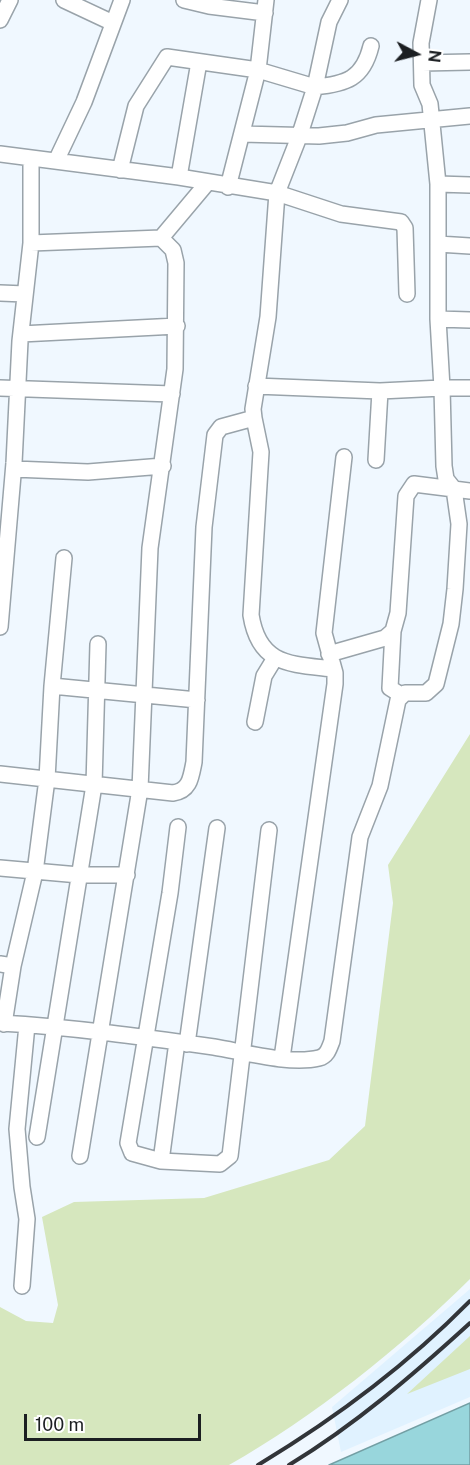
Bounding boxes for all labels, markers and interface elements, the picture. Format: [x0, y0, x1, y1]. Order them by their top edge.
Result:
north arrow [386, 24, 446, 84]
text: N [424, 49, 445, 64]
scale bar [27, 1402, 204, 1440]
text: 100 m [35, 1414, 84, 1435]

